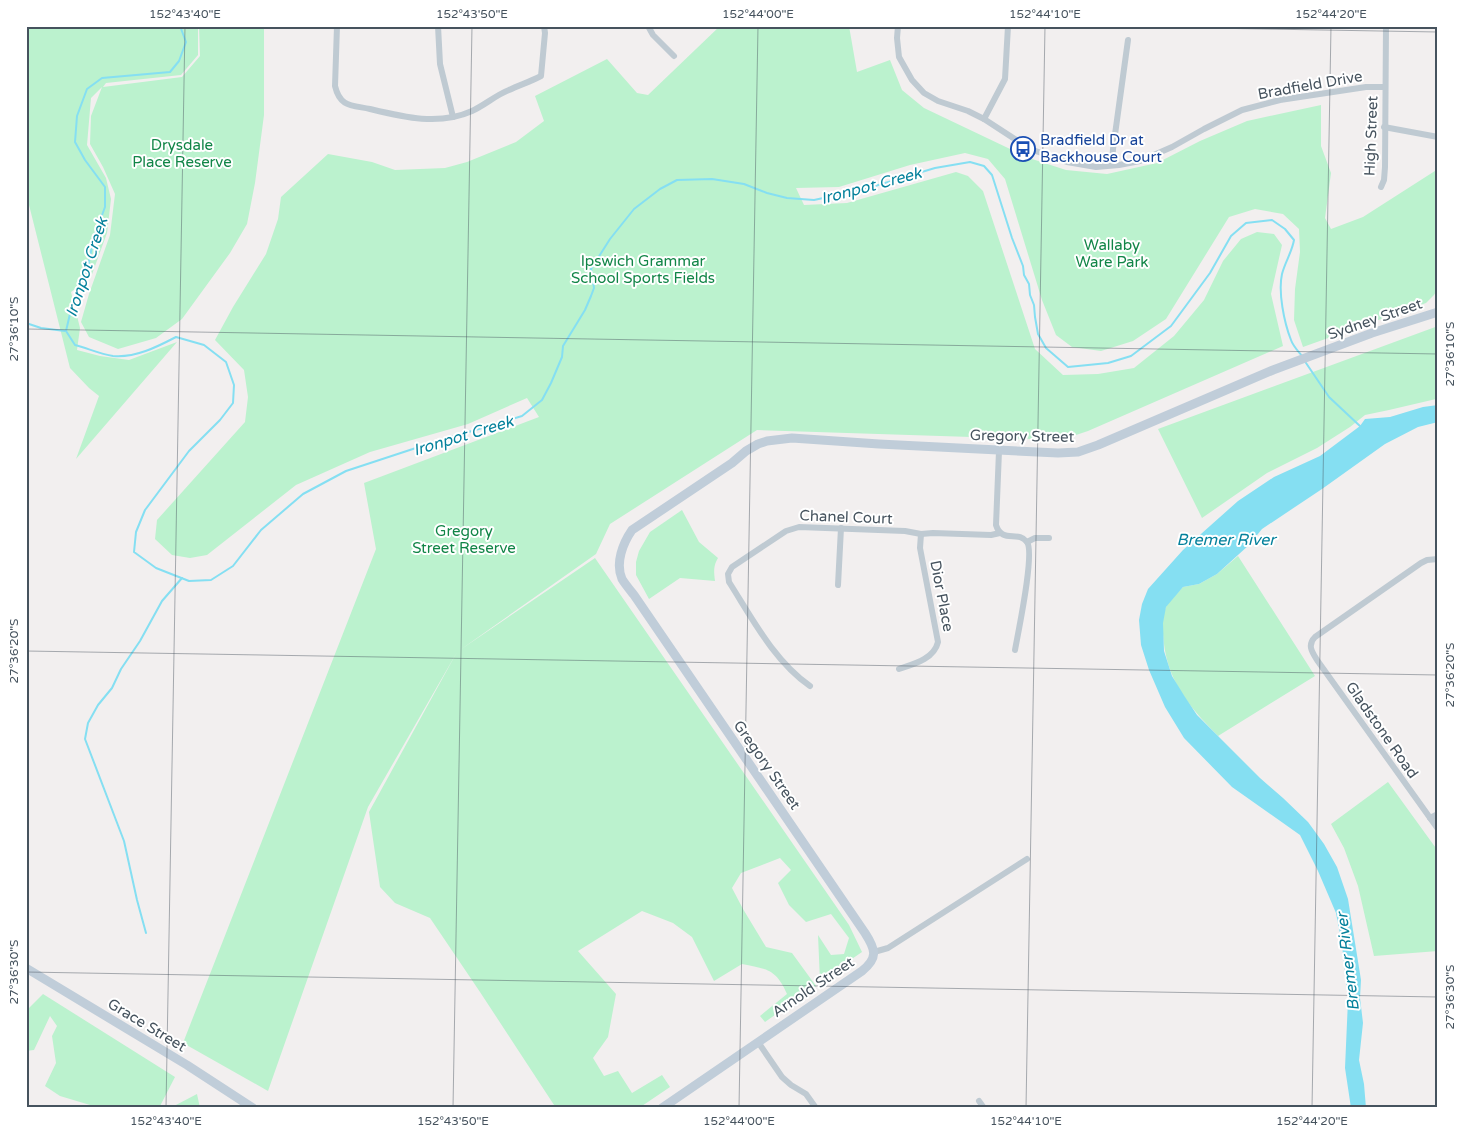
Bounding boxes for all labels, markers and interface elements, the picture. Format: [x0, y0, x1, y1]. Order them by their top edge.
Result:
text: 152°43'40"E [149, 7, 221, 21]
text: 152°43'50"E [436, 7, 508, 21]
text: 152°44'00"E [722, 7, 794, 21]
text: 152°44'10"E [1009, 7, 1081, 21]
text: 152°44'20"E [1295, 7, 1367, 21]
street label: Bradfield Drive [1256, 67, 1364, 103]
street label: High Street [1361, 95, 1381, 176]
place label: Bradfield Dr at Backhouse Court [1040, 131, 1162, 166]
park label: Drysdale Place Reserve [132, 136, 232, 171]
bus stop icon: Bradfield Dr at Backhouse Court [1010, 136, 1036, 162]
water label: Ironpot Creek [819, 163, 925, 209]
water label: Ironpot Creek [61, 214, 113, 320]
park label: Wallaby Ware Park [1076, 236, 1148, 271]
park label: Ipswich Grammar School Sports Fields [571, 252, 715, 287]
street label: Sydney Street [1325, 294, 1425, 344]
text: 27°36'10"S [7, 297, 21, 361]
text: 27°36'10"S [1443, 322, 1457, 386]
water label: Ironpot Creek [411, 411, 517, 461]
street label: Gregory Street [970, 426, 1075, 446]
street label: Chanel Court [799, 506, 893, 528]
park label: Gregory Street Reserve [412, 522, 516, 557]
water label: Bremer River [1177, 530, 1277, 550]
street label: Dior Place [926, 559, 958, 633]
text: 27°36'20"S [7, 619, 21, 683]
text: 27°36'20"S [1443, 643, 1457, 707]
street label: Gladstone Road [1342, 678, 1422, 782]
street label: Gregory Street [730, 717, 804, 813]
water label: Bremer River [1332, 910, 1364, 1012]
text: 27°36'30"S [7, 940, 21, 1004]
street label: Arnold Street [769, 953, 858, 1021]
text: 27°36'30"S [1443, 965, 1457, 1029]
street label: Grace Street [104, 994, 190, 1056]
text: 152°43'40"E [130, 1114, 202, 1128]
text: 152°43'50"E [417, 1114, 489, 1128]
text: 152°44'00"E [703, 1114, 775, 1128]
text: 152°44'10"E [990, 1114, 1062, 1128]
text: 152°44'20"E [1276, 1114, 1348, 1128]

